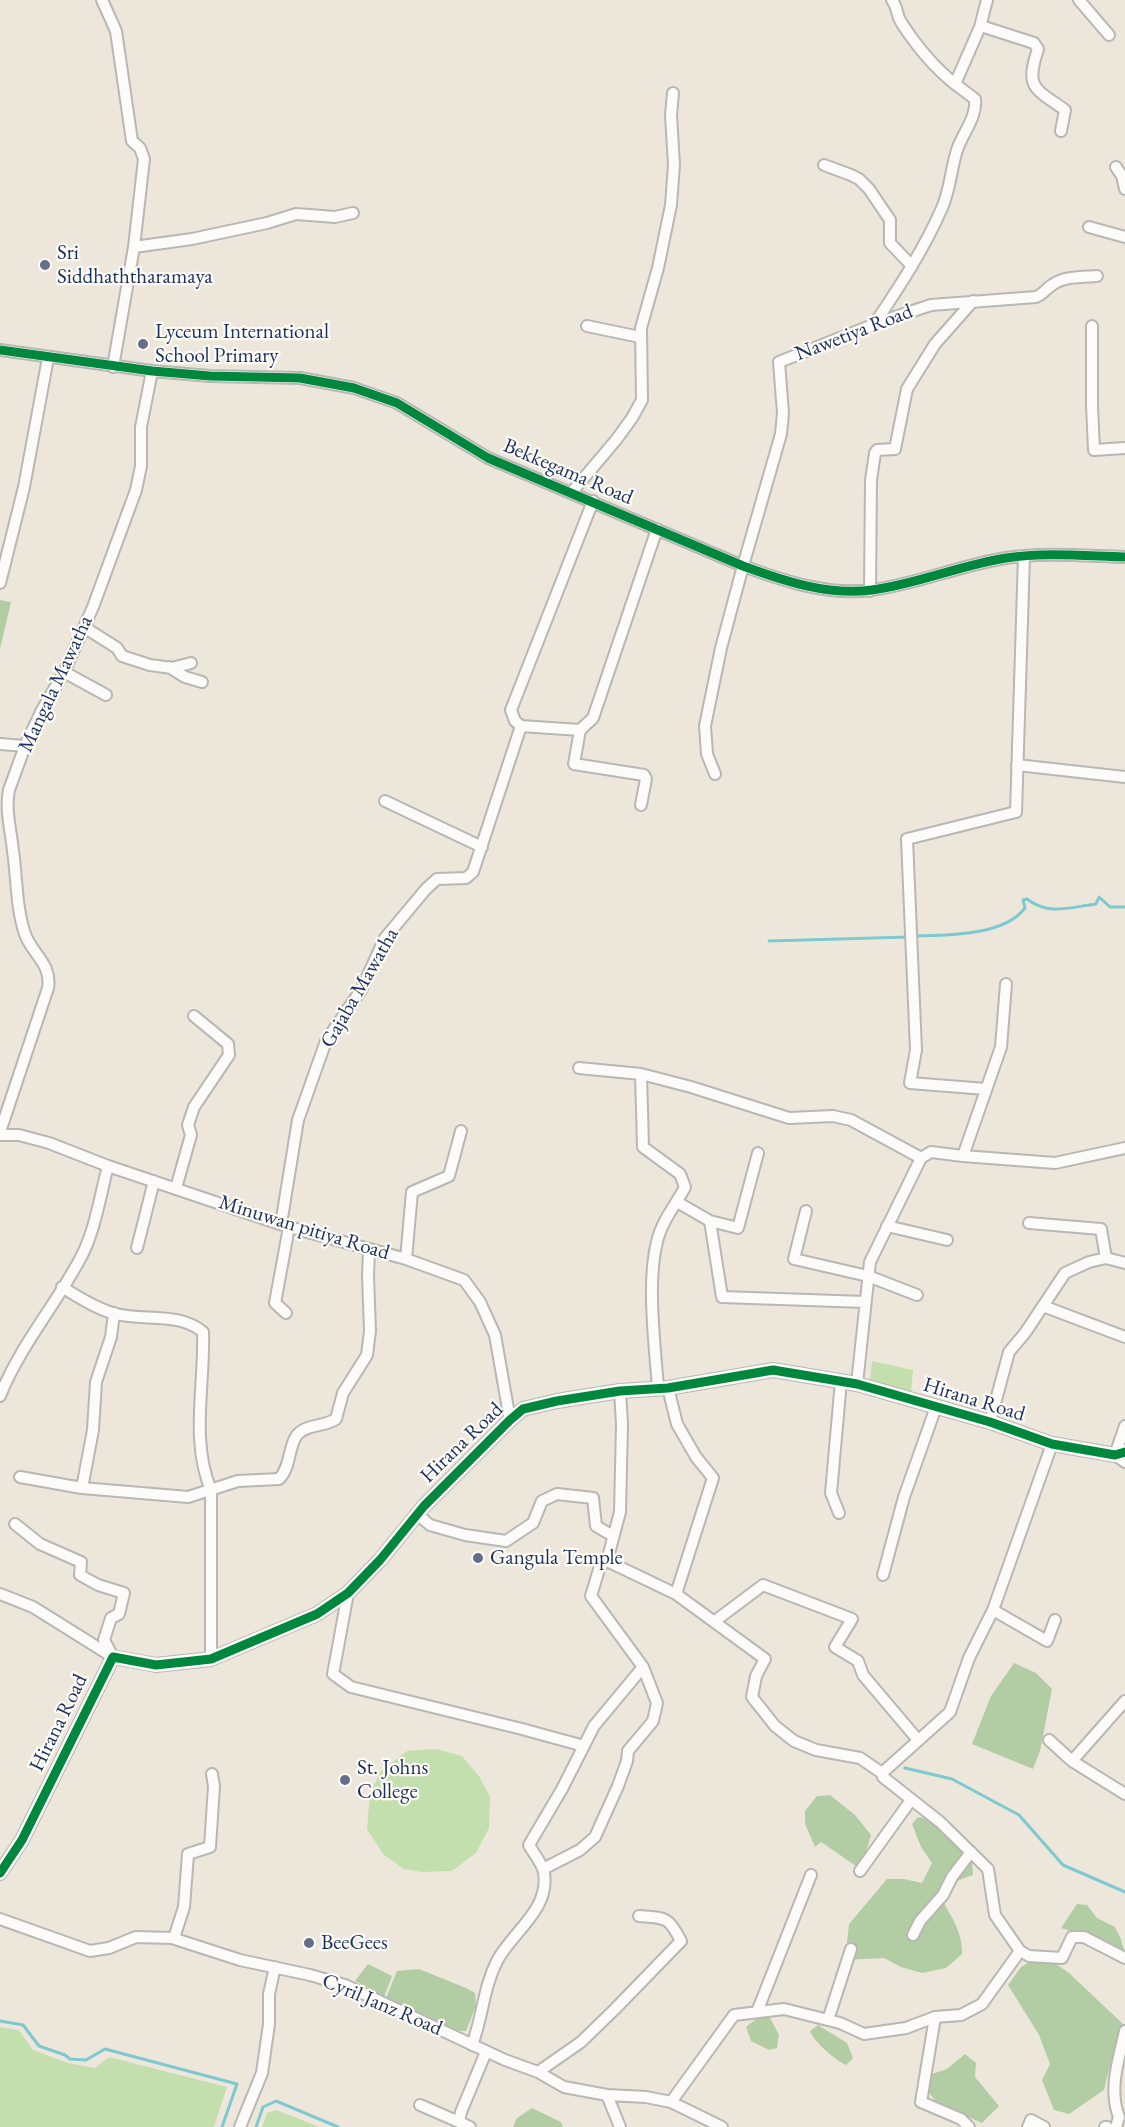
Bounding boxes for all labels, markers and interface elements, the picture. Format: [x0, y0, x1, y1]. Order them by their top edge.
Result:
place label: Sri Siddhaththaramaya [57, 240, 213, 290]
marker: Sri Siddhaththaramaya [38, 258, 52, 272]
street label: Nawetiya Road [792, 299, 916, 367]
place label: Lyceum International School Primary [155, 319, 329, 369]
marker: Lyceum International School Primary [136, 337, 150, 351]
street label: Bekkegama Road [499, 433, 637, 511]
street label: Mangala Mawatha [13, 612, 99, 756]
street label: Gajaba Mawatha [316, 924, 404, 1052]
street label: Minuwan pitiya Road [216, 1190, 392, 1266]
street label: Hirana Road [920, 1373, 1028, 1427]
street label: Hirana Road [415, 1397, 509, 1489]
place label: Gangula Temple [490, 1545, 623, 1571]
marker: Gangula Temple [471, 1551, 485, 1565]
street label: Hirana Road [25, 1670, 93, 1776]
place label: St. Johns College [357, 1755, 428, 1805]
marker: St. Johns College [338, 1773, 352, 1787]
place label: BeeGees [321, 1930, 388, 1956]
marker: BeeGees [302, 1936, 316, 1950]
street label: Cyril Janz Road [318, 1968, 446, 2042]

